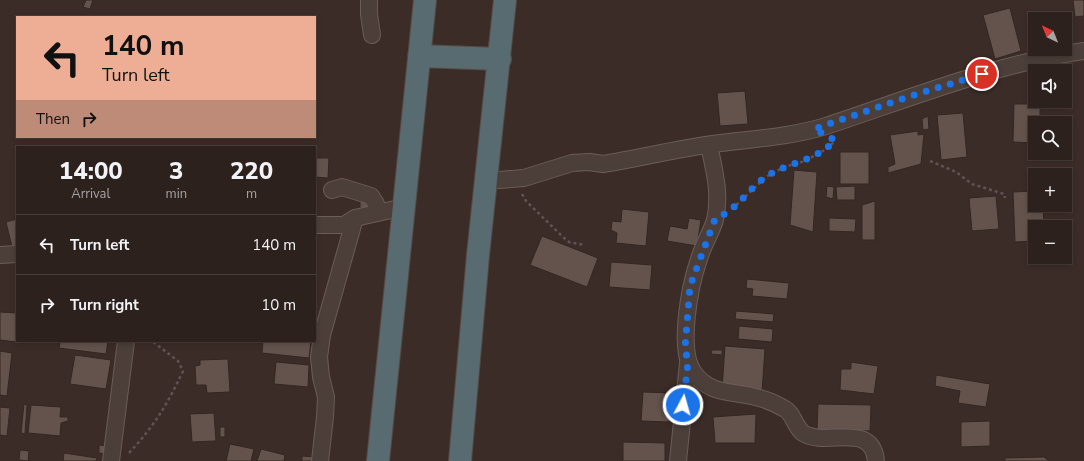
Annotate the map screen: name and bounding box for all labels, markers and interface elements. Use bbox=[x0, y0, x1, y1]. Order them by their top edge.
north arrow bbox=[1028, 12, 1072, 56]
map controls bbox=[1028, 12, 1072, 264]
text: 140 m bbox=[102, 27, 185, 65]
icon: left bbox=[36, 32, 88, 84]
pin bbox=[965, 57, 999, 91]
text: Turn left bbox=[102, 63, 170, 87]
icon: arrive bbox=[971, 63, 993, 85]
button: sound bbox=[1028, 64, 1072, 108]
icon: right bbox=[78, 108, 100, 130]
text: Then bbox=[36, 109, 70, 129]
button: search bbox=[1028, 116, 1072, 160]
text: 14:00 bbox=[59, 155, 123, 187]
text: 3 bbox=[169, 155, 184, 187]
text: 220 bbox=[230, 155, 273, 187]
button: + bbox=[1028, 168, 1072, 212]
text: Arrival bbox=[71, 185, 110, 203]
text: min bbox=[166, 185, 187, 203]
text: m bbox=[246, 185, 257, 203]
button: − bbox=[1028, 220, 1072, 264]
icon: left bbox=[36, 234, 58, 256]
text: Turn left bbox=[70, 235, 129, 255]
text: 140 m bbox=[252, 235, 296, 255]
icon: right bbox=[36, 294, 58, 316]
text: Turn right bbox=[70, 295, 139, 315]
text: 10 m bbox=[261, 295, 296, 315]
position arrow bbox=[662, 384, 704, 426]

